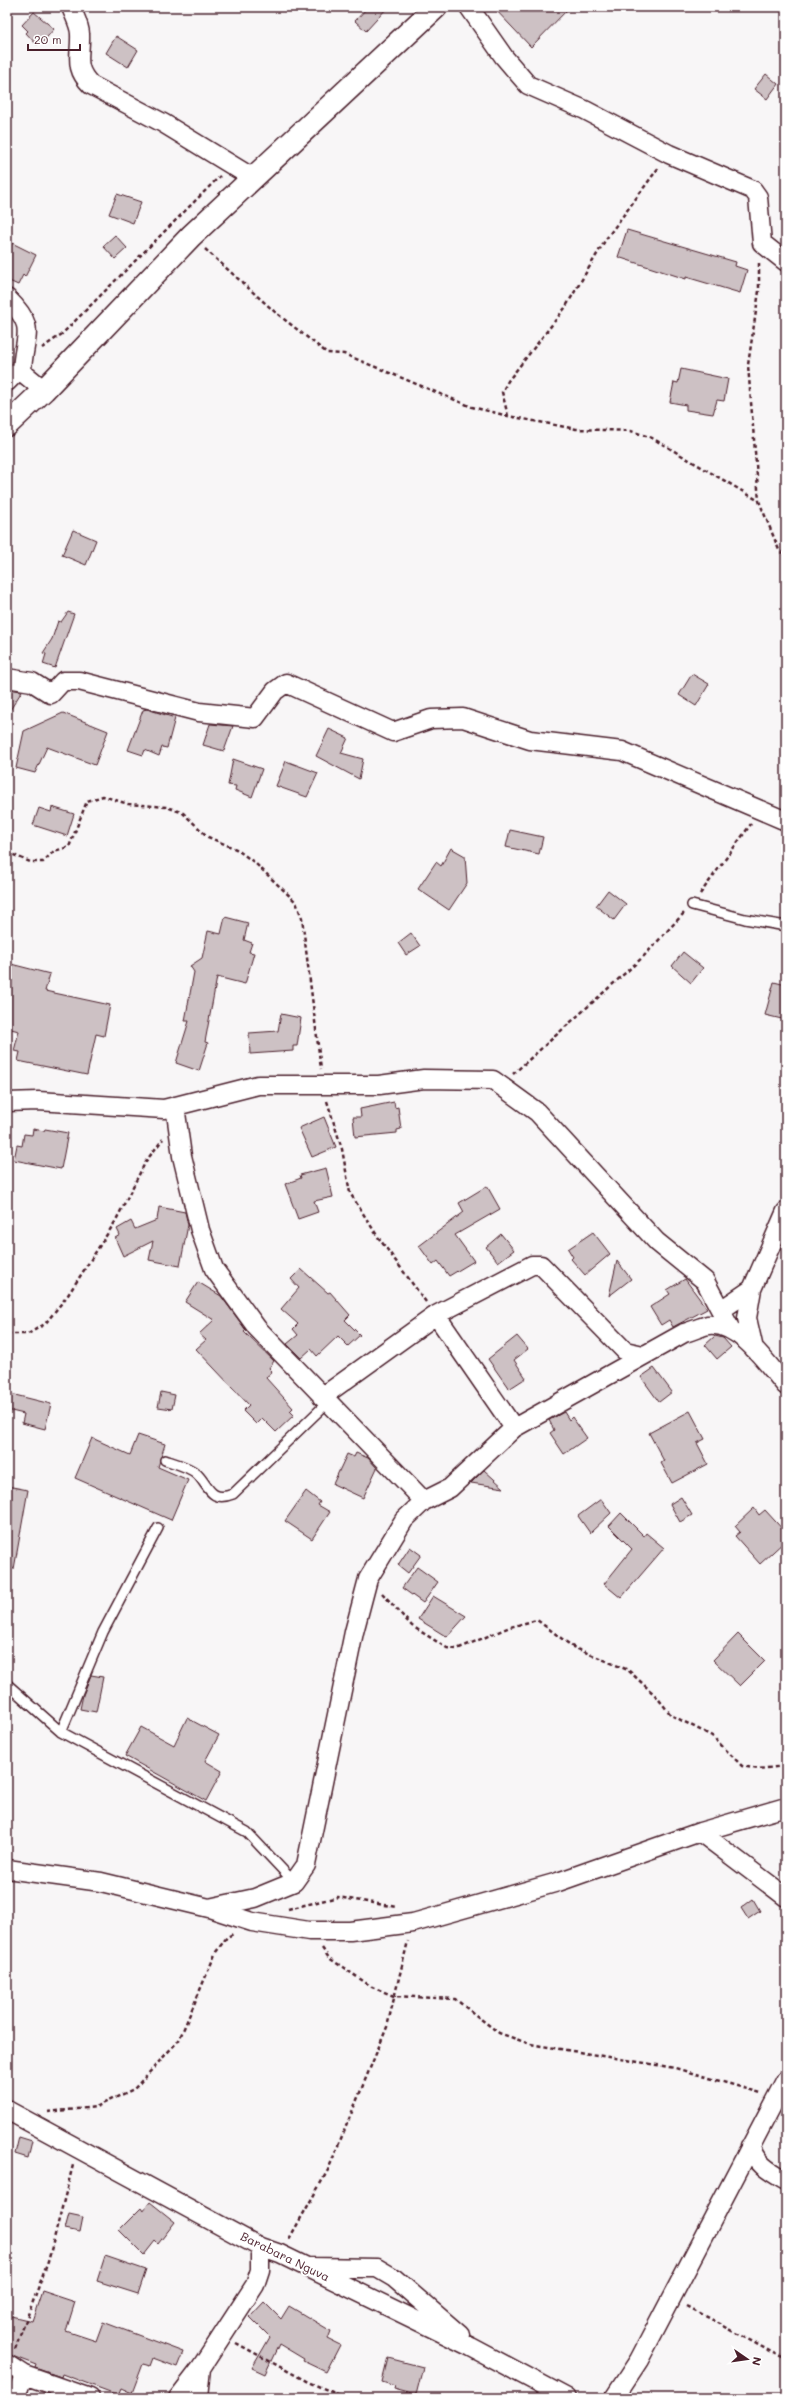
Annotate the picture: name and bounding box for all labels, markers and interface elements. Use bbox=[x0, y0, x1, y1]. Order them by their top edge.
scale bar bbox=[28, 26, 80, 52]
text: 20 m bbox=[34, 31, 62, 47]
street label: Barabara Nguva bbox=[238, 2228, 333, 2285]
north arrow bbox=[727, 2339, 767, 2379]
text: N bbox=[749, 2356, 765, 2367]

